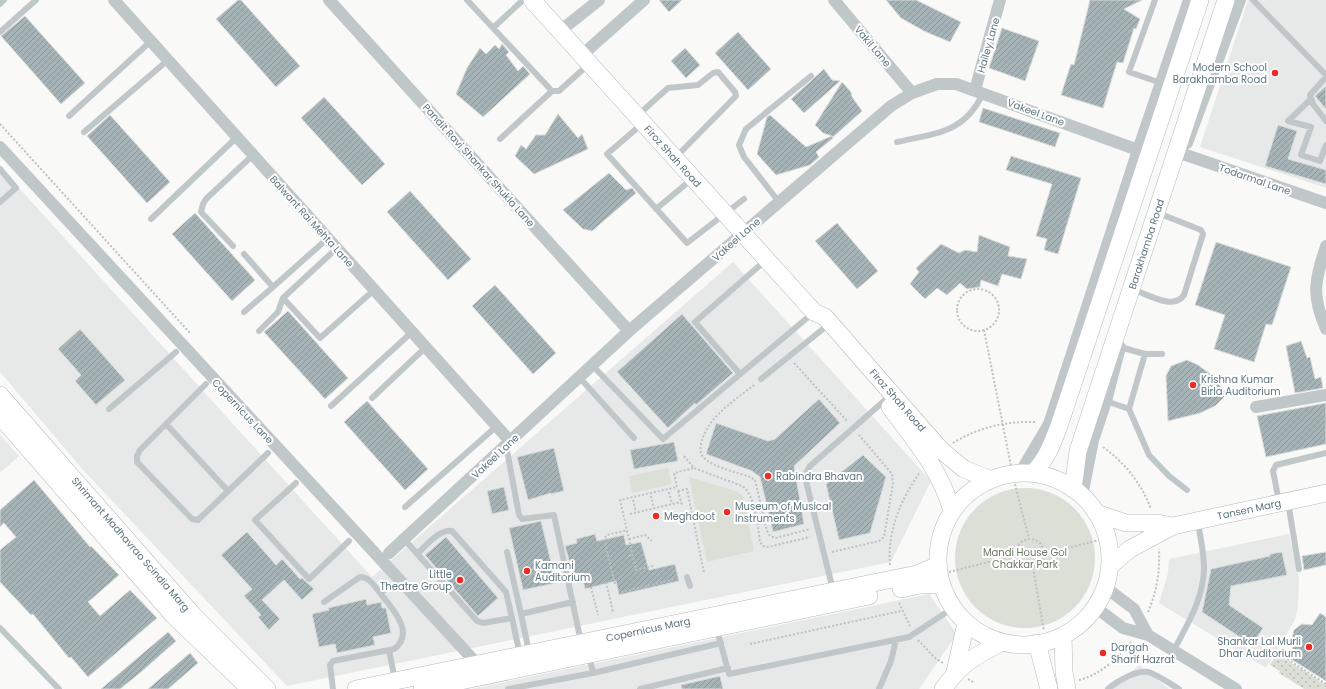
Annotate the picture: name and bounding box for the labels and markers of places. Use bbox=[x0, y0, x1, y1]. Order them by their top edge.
place label: Modern School Barakhamba Road bbox=[1173, 60, 1267, 87]
marker: Modern School Barakhamba Road bbox=[1270, 68, 1280, 78]
place label: Krishna Kumar Birla Auditorium bbox=[1201, 372, 1281, 399]
marker: Krishna Kumar Birla Auditorium bbox=[1188, 380, 1198, 390]
place label: Rabindra Bhavan bbox=[776, 469, 862, 484]
marker: Rabindra Bhavan bbox=[763, 471, 773, 481]
place label: Museum of Musical Instruments bbox=[735, 499, 831, 526]
marker: Museum of Musical Instruments bbox=[722, 507, 732, 517]
place label: Meghdoot bbox=[664, 509, 716, 524]
marker: Meghdoot bbox=[651, 511, 661, 521]
place label: Kamani Auditorium bbox=[535, 558, 590, 585]
marker: Kamani Auditorium bbox=[522, 566, 532, 576]
place label: Little Theatre Group bbox=[380, 567, 452, 594]
marker: Little Theatre Group bbox=[455, 575, 465, 585]
place label: Shankar Lal Murli Dhar Auditorium bbox=[1217, 634, 1301, 661]
place label: Dargah Sharif Hazrat bbox=[1111, 640, 1175, 667]
marker: Shankar Lal Murli Dhar Auditorium bbox=[1304, 642, 1314, 652]
marker: Dargah Sharif Hazrat bbox=[1098, 648, 1108, 658]

